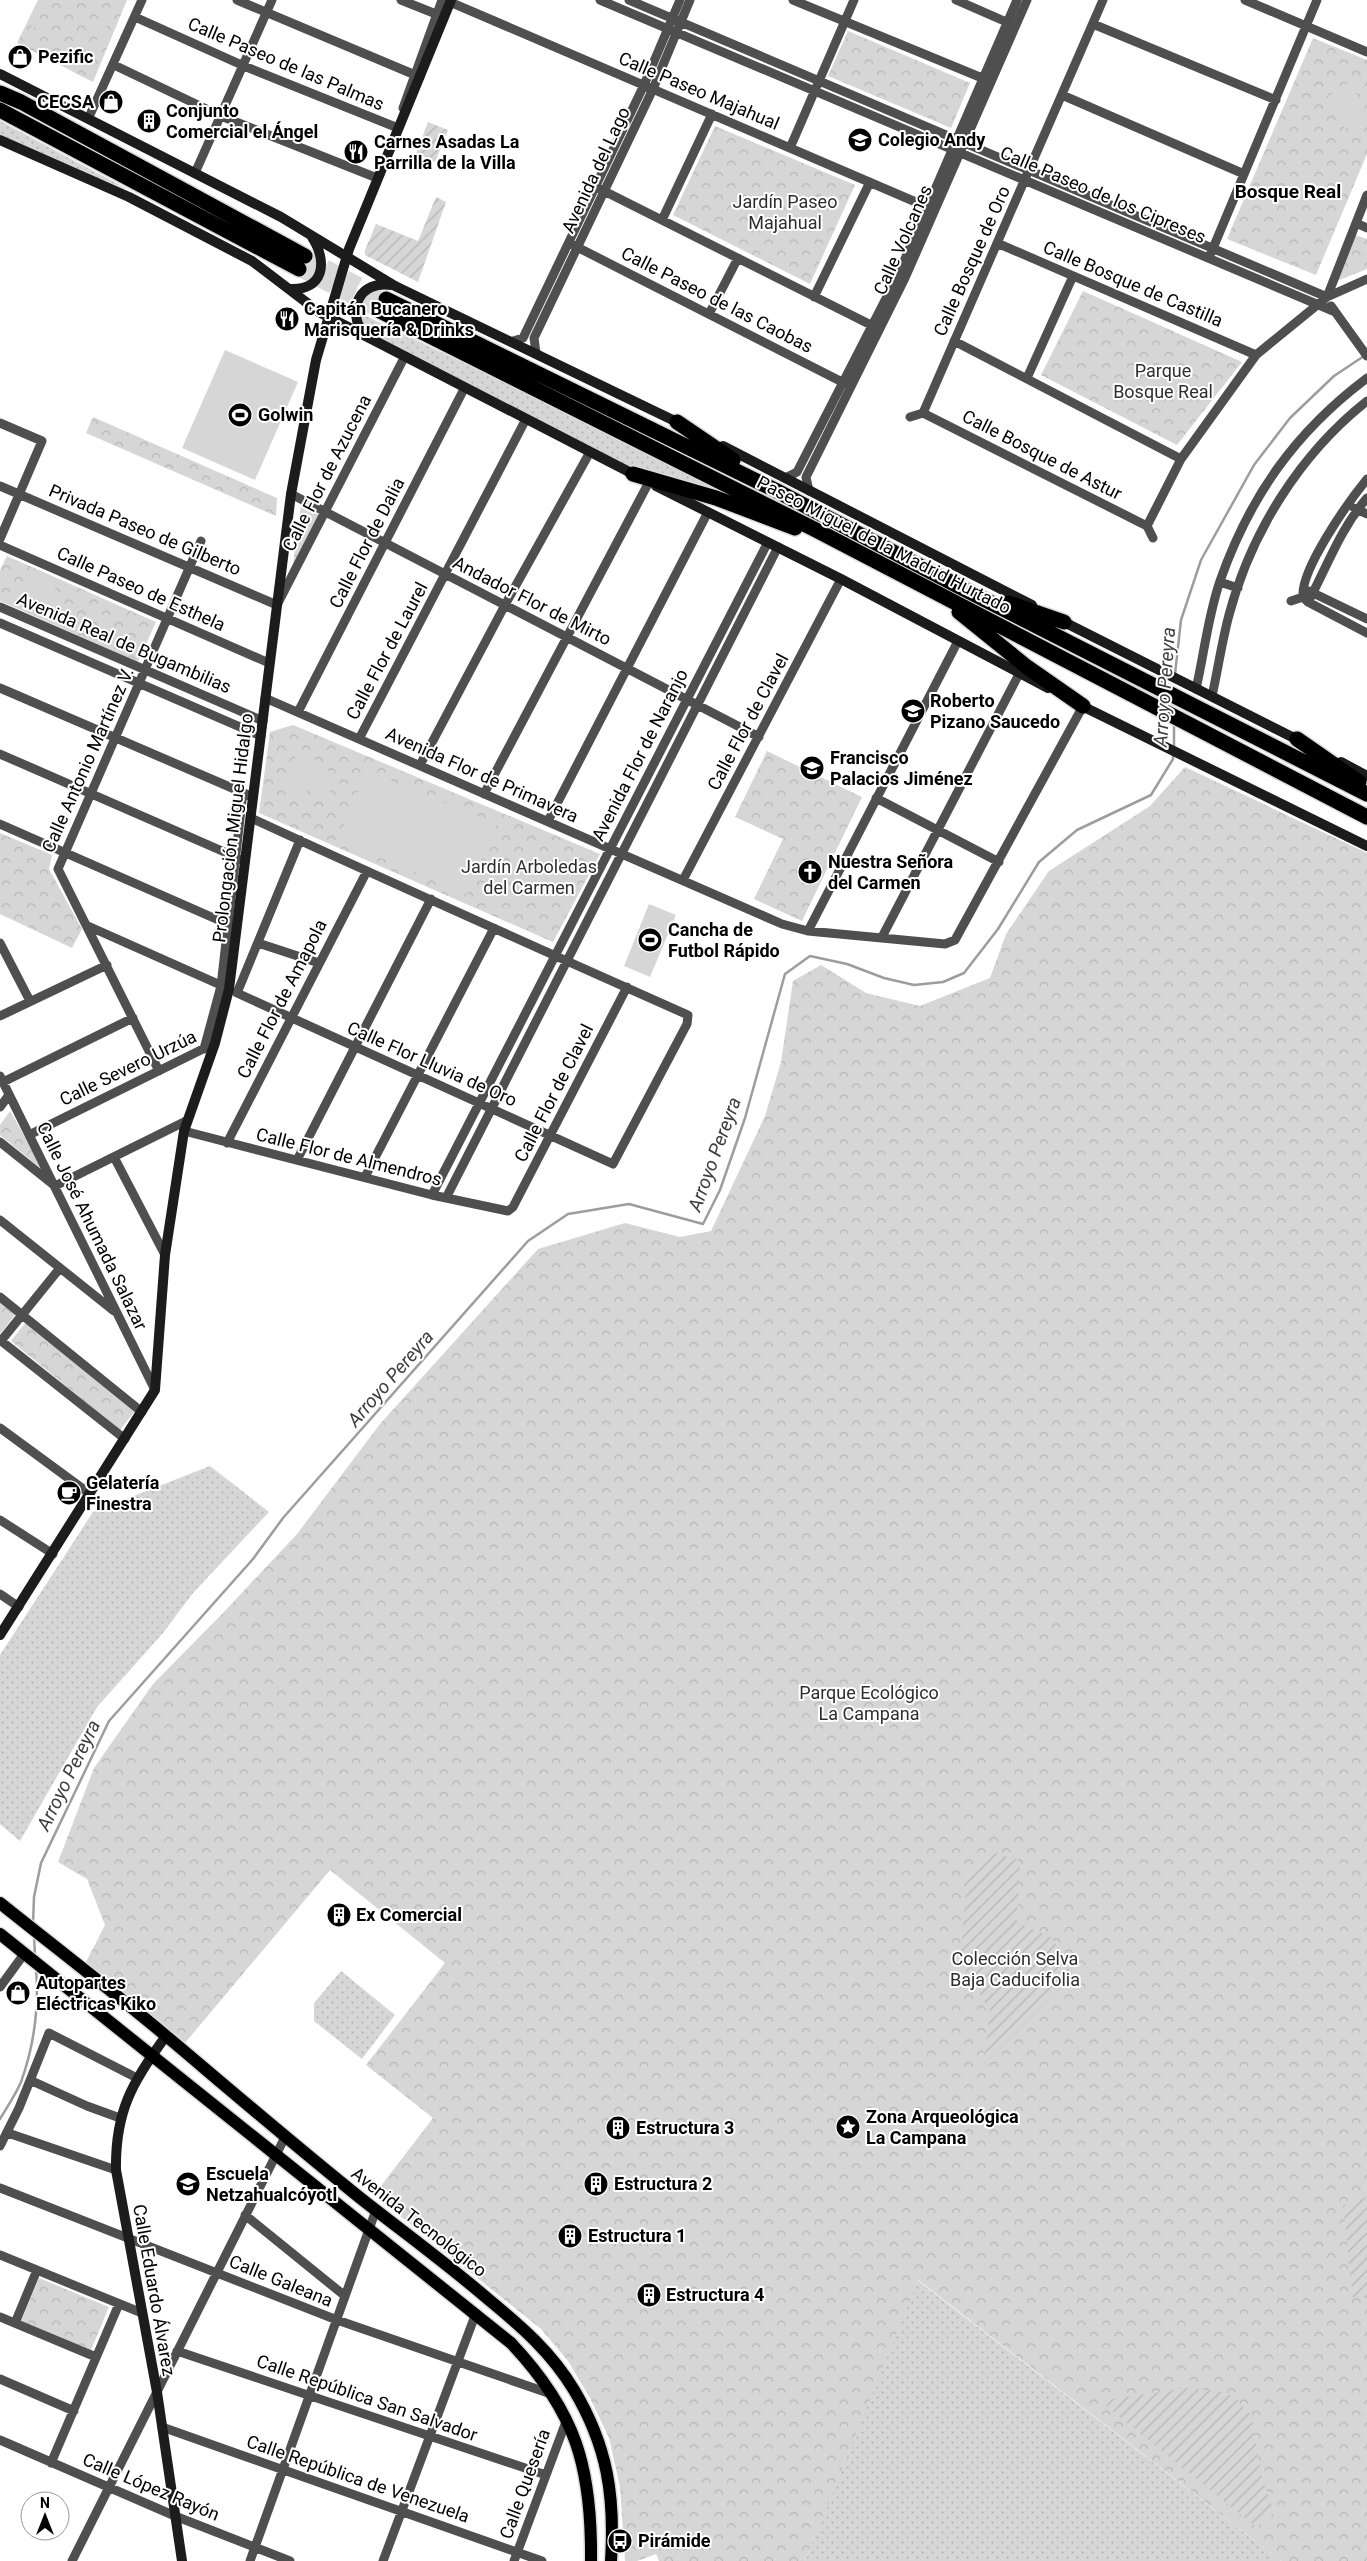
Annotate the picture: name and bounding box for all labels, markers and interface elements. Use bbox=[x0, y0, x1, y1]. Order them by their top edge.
street label: Calle Paseo de las Palmas bbox=[185, 13, 388, 114]
shop icon: Pezific bbox=[7, 44, 33, 70]
place label: Pezific bbox=[38, 46, 94, 67]
street label: Calle Paseo Majahual bbox=[616, 47, 783, 134]
shop icon: CECSA bbox=[98, 89, 124, 115]
place label: CECSA bbox=[37, 91, 95, 112]
place label: Conjunto Comercial el Ángel bbox=[166, 100, 318, 142]
street label: Avenida del Lago bbox=[557, 103, 634, 236]
building icon: Conjunto Comercial el Ángel bbox=[136, 108, 162, 134]
school or university icon: Colegio Andy bbox=[847, 127, 873, 153]
place label: Colegio Andy bbox=[878, 129, 986, 150]
place label: Carnes Asadas La Parrilla de la Villa bbox=[374, 131, 520, 173]
restaurant icon: Carnes Asadas La Parrilla de la Villa bbox=[343, 139, 369, 165]
street label: Calle Paseo de los Cipreses bbox=[997, 142, 1209, 247]
district label: Bosque Real bbox=[1235, 180, 1341, 203]
street label: Calle Volcanes bbox=[869, 182, 936, 298]
street label: Calle Bosque de Oro bbox=[929, 183, 1014, 339]
park label: Jardín Paseo Majahual bbox=[733, 191, 837, 233]
street label: Calle Bosque de Castilla bbox=[1040, 236, 1226, 331]
street label: Calle Paseo de las Caobas bbox=[618, 242, 816, 357]
place label: Capitán Bucanero Marisquería & Drinks bbox=[304, 298, 474, 340]
restaurant icon: Capitán Bucanero Marisquería & Drinks bbox=[274, 306, 300, 332]
park label: Parque Bosque Real bbox=[1113, 360, 1213, 402]
street label: Calle Flor de Azucena bbox=[278, 391, 375, 555]
sports icon: Golwin bbox=[227, 402, 253, 428]
place label: Golwin bbox=[258, 404, 313, 425]
street label: Calle Bosque de Astur bbox=[959, 405, 1126, 504]
street label: Paseo Miguel de la Madrid Hurtado bbox=[754, 471, 1015, 618]
street label: Calle Flor de Dalia bbox=[325, 474, 409, 612]
street label: Privada Paseo de Gilberto bbox=[46, 480, 244, 580]
street label: Calle Paseo de Esthela bbox=[54, 542, 229, 635]
street label: Andador Flor de Mirto bbox=[450, 552, 615, 650]
street label: Calle Flor de Laurel bbox=[341, 578, 432, 723]
street label: Avenida Real de Bugambilias bbox=[14, 588, 235, 697]
water label: Arroyo Pereyra bbox=[1149, 626, 1180, 749]
street label: Calle Flor de Clavel bbox=[703, 650, 792, 794]
street label: Calle Antonio Martínez V. bbox=[37, 664, 138, 856]
street label: Avenida Flor de Naranjo bbox=[587, 665, 692, 844]
place label: Roberto Pizano Saucedo bbox=[930, 690, 1060, 732]
school or university icon: Roberto Pizano Saucedo bbox=[900, 698, 926, 724]
street label: Prolongación Miguel Hidalgo bbox=[208, 712, 257, 944]
street label: Avenida Flor de Primavera bbox=[383, 723, 582, 827]
place label: Francisco Palacios Jiménez bbox=[830, 747, 973, 789]
school or university icon: Francisco Palacios Jiménez bbox=[799, 755, 825, 781]
place label: Nuestra Señora del Carmen bbox=[828, 851, 954, 893]
park label: Jardín Arboledas del Carmen bbox=[461, 856, 597, 898]
church icon: Nuestra Señora del Carmen bbox=[797, 859, 823, 885]
street label: Calle Flor de Amapola bbox=[232, 916, 331, 1082]
place label: Cancha de Futbol Rápido bbox=[668, 919, 780, 961]
sports icon: Cancha de Futbol Rápido bbox=[637, 927, 663, 953]
street label: Calle Flor Lluvia de Oro bbox=[344, 1017, 520, 1110]
street label: Calle Flor de Clavel bbox=[510, 1020, 597, 1165]
street label: Calle Severo Urzúa bbox=[56, 1025, 200, 1110]
water label: Arroyo Pereyra bbox=[683, 1094, 746, 1215]
street label: Calle José Ahumada Salazar bbox=[33, 1118, 152, 1333]
street label: Calle Flor de Almendros bbox=[254, 1123, 444, 1190]
water label: Arroyo Pereyra bbox=[342, 1325, 438, 1432]
place label: Gelatería Finestra bbox=[86, 1472, 160, 1514]
cafe icon: Gelatería Finestra bbox=[56, 1480, 82, 1506]
park label: Parque Ecológico La Campana bbox=[799, 1682, 939, 1724]
water label: Arroyo Pereyra bbox=[31, 1716, 105, 1835]
building icon: Ex Comercial bbox=[326, 1902, 352, 1928]
place label: Ex Comercial bbox=[356, 1904, 462, 1925]
park label: Colección Selva Baja Caducifolia bbox=[950, 1948, 1080, 1990]
place label: Autopartes Eléctricas Kiko bbox=[36, 1972, 156, 2014]
shop icon: Autopartes Eléctricas Kiko bbox=[5, 1980, 31, 2006]
place label: Zona Arqueológica La Campana bbox=[866, 2106, 1019, 2148]
place icon: Zona Arqueológica La Campana bbox=[835, 2114, 861, 2140]
building icon: Estructura 3 bbox=[605, 2115, 631, 2141]
place label: Estructura 3 bbox=[636, 2117, 734, 2138]
street label: Avenida Tecnológico bbox=[348, 2162, 491, 2281]
place label: Escuela Netzahualcóyotl bbox=[206, 2163, 337, 2205]
school or university icon: Escuela Netzahualcóyotl bbox=[175, 2171, 201, 2197]
building icon: Estructura 2 bbox=[583, 2171, 609, 2197]
place label: Estructura 2 bbox=[614, 2173, 712, 2194]
street label: Calle Eduardo Álvarez bbox=[129, 2202, 180, 2377]
building icon: Estructura 1 bbox=[557, 2223, 583, 2249]
place label: Estructura 1 bbox=[588, 2225, 686, 2246]
street label: Calle Galeana bbox=[226, 2250, 336, 2311]
building icon: Estructura 4 bbox=[636, 2282, 662, 2308]
place label: Estructura 4 bbox=[666, 2284, 764, 2305]
street label: Calle República San Salvador bbox=[254, 2350, 480, 2445]
street label: Calle Quesería bbox=[495, 2426, 554, 2542]
street label: Calle República de Venezuela bbox=[244, 2430, 472, 2527]
street label: Calle López Rayón bbox=[80, 2448, 223, 2525]
north arrow bbox=[20, 2491, 70, 2541]
text: N bbox=[40, 2495, 50, 2511]
bus stop icon: Pirámide bbox=[607, 2528, 633, 2554]
place label: Pirámide bbox=[638, 2530, 711, 2551]

